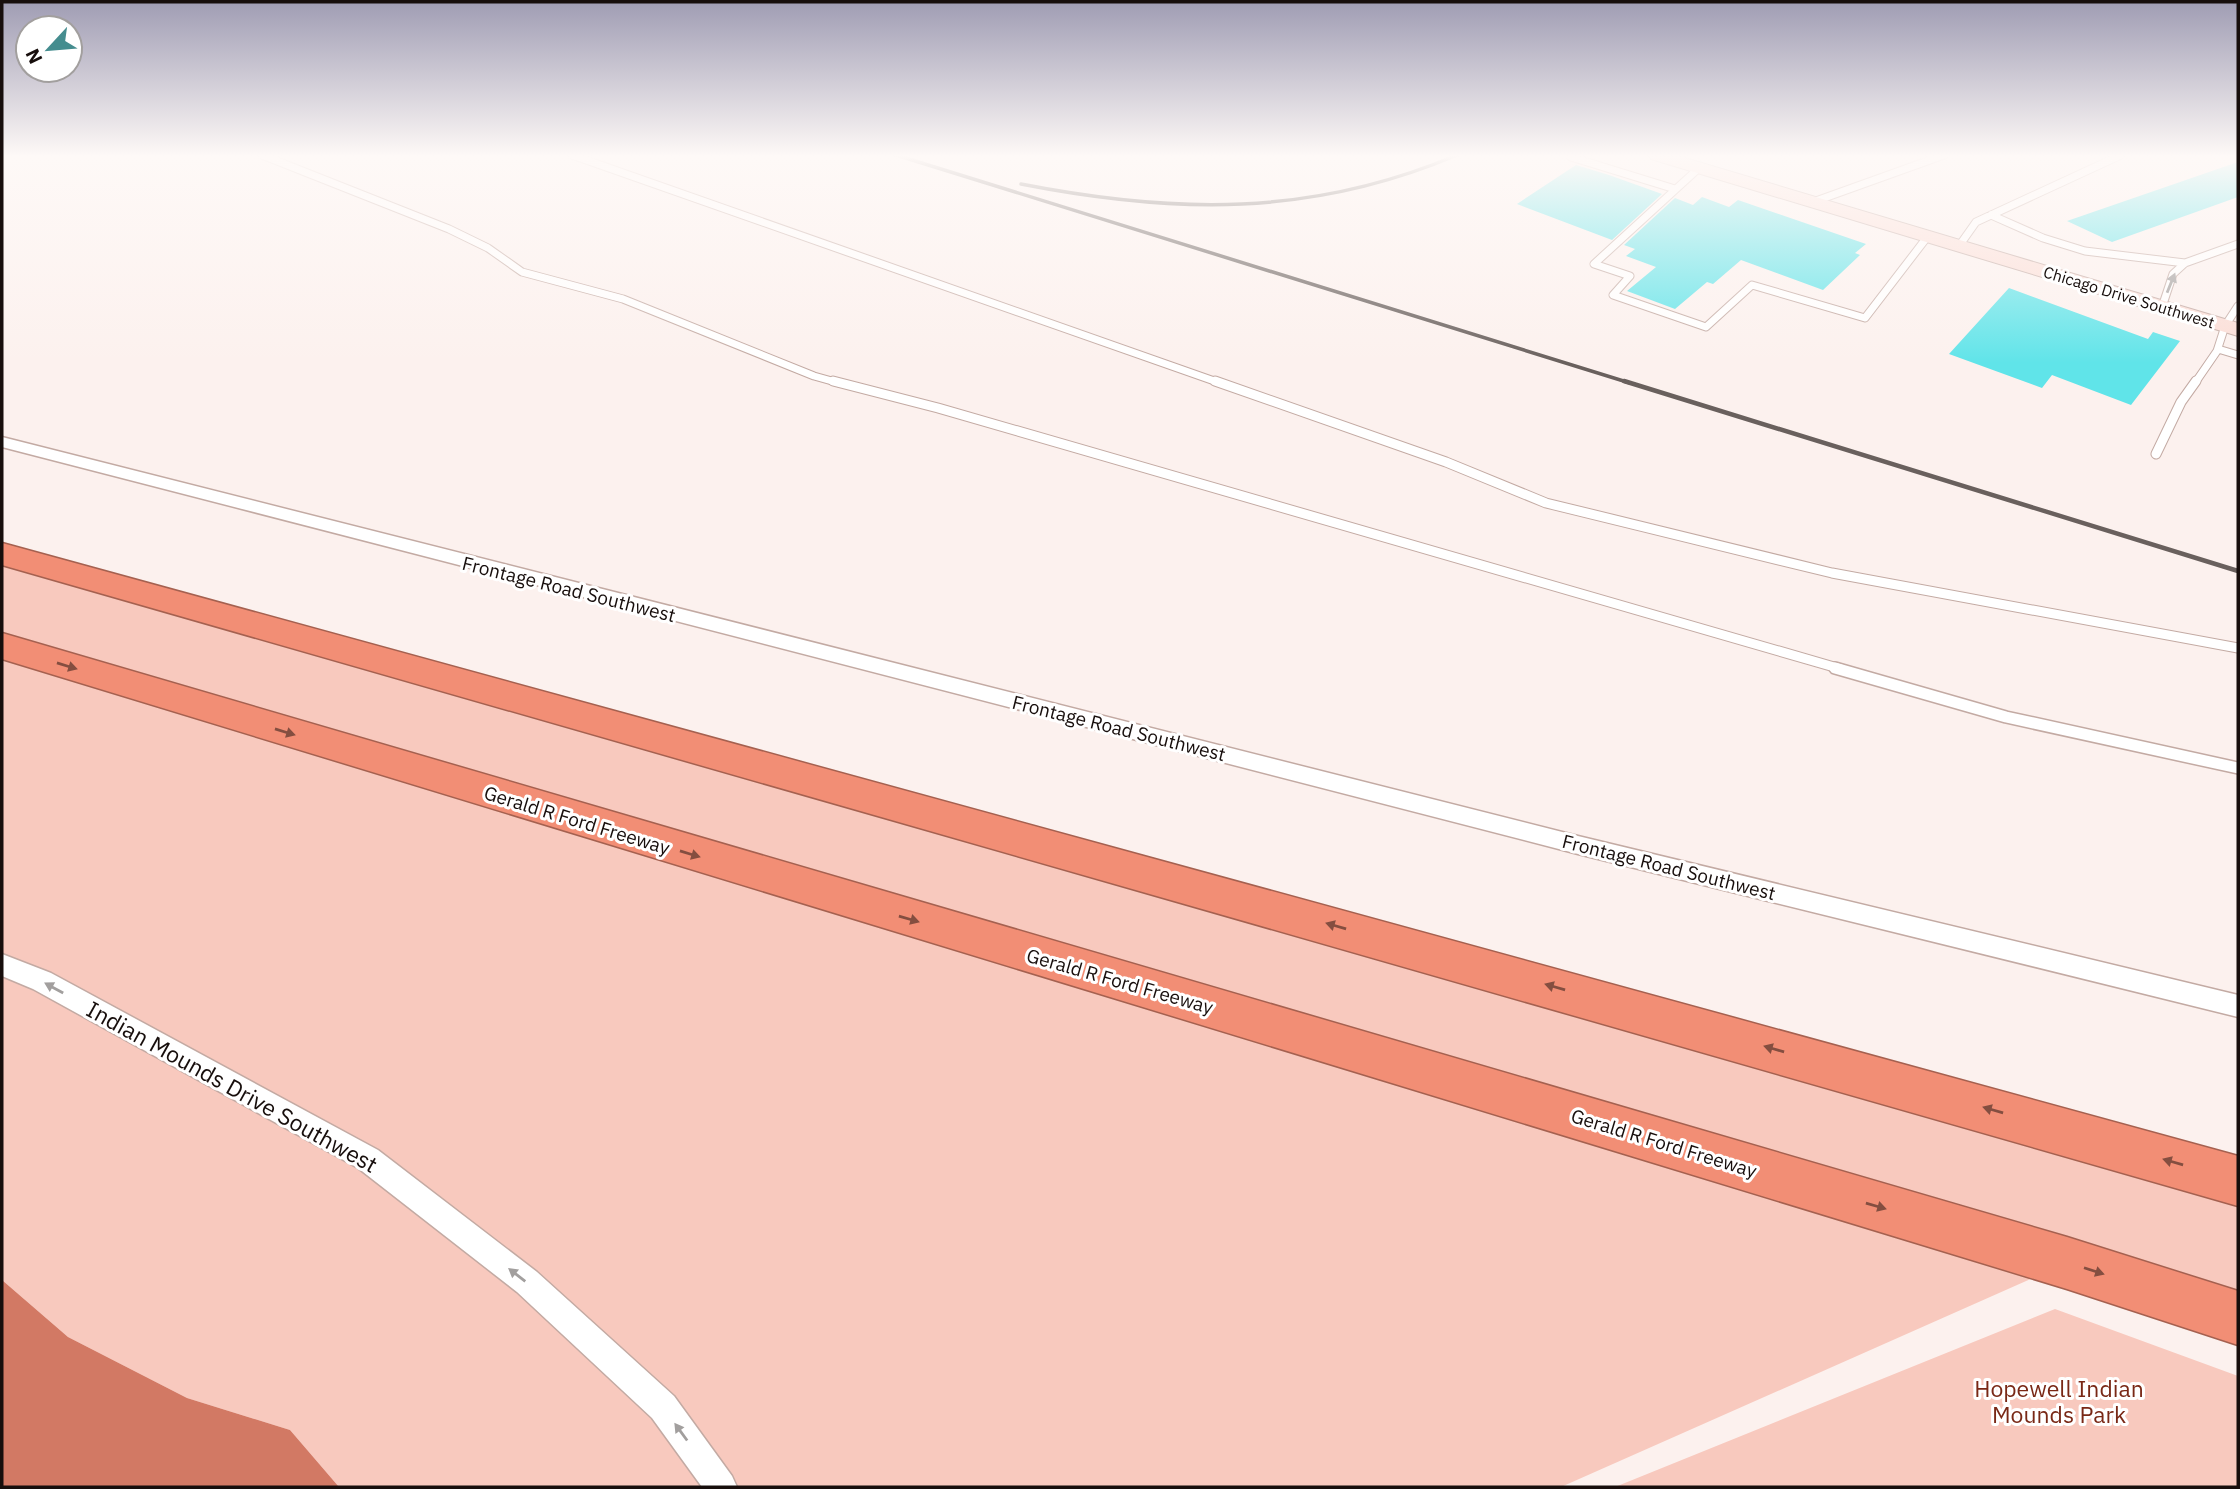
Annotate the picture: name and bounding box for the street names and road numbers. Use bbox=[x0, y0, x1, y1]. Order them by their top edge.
street label: Chicago Drive Southwest bbox=[2041, 261, 2217, 333]
street label: Frontage Road Southwest bbox=[460, 551, 678, 627]
street label: Frontage Road Southwest bbox=[1010, 690, 1228, 766]
street label: Gerald R Ford Freeway bbox=[481, 780, 673, 860]
street label: Frontage Road Southwest bbox=[1560, 829, 1778, 905]
street label: Gerald R Ford Freeway bbox=[1024, 943, 1217, 1019]
street label: Indian Mounds Drive Southwest bbox=[82, 993, 383, 1179]
street label: Gerald R Ford Freeway bbox=[1568, 1103, 1760, 1183]

